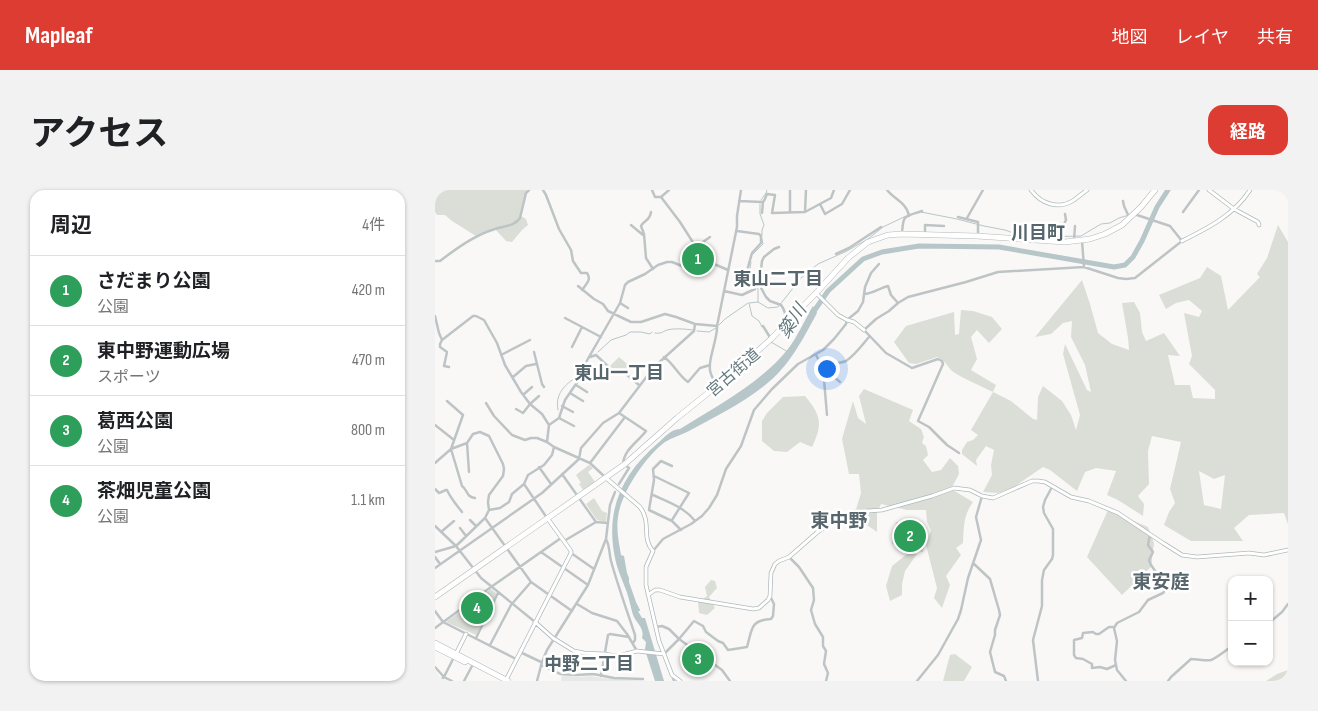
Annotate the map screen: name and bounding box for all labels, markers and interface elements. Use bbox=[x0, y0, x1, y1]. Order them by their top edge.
text: Mapleaf bbox=[25, 21, 93, 50]
text: 地図 bbox=[1112, 27, 1148, 48]
text: レイヤ bbox=[1176, 27, 1229, 48]
text: 共有 bbox=[1257, 27, 1293, 48]
button: 経路 bbox=[1208, 105, 1288, 155]
text: アクセス bbox=[30, 113, 168, 156]
text: 周辺 bbox=[50, 213, 92, 238]
text: 4件 bbox=[362, 216, 385, 235]
district label: 川目町 bbox=[1011, 223, 1065, 244]
pin: 1 bbox=[682, 240, 714, 278]
district label: 東山二丁目 bbox=[733, 269, 823, 290]
text: さだまり公園 bbox=[97, 270, 211, 293]
text: 1 bbox=[63, 281, 69, 300]
text: 420 m bbox=[352, 281, 385, 300]
text: 公園 bbox=[97, 298, 129, 317]
water label: 簗川 bbox=[774, 299, 812, 342]
text: 東中野運動広場 bbox=[97, 340, 230, 363]
street label: 宮古街道 bbox=[704, 345, 764, 401]
text: 2 bbox=[62, 351, 70, 370]
text: 470 m bbox=[352, 351, 385, 370]
your location bbox=[814, 356, 840, 382]
district label: 東山一丁目 bbox=[574, 363, 664, 384]
text: スポーツ bbox=[97, 368, 161, 387]
text: 葛西公園 bbox=[97, 410, 173, 433]
text: 3 bbox=[62, 421, 70, 440]
text: 800 m bbox=[351, 421, 385, 440]
text: 公園 bbox=[97, 438, 129, 457]
text: 茶畑児童公園 bbox=[97, 480, 211, 503]
text: 4 bbox=[62, 491, 70, 510]
text: 1.1 km bbox=[351, 491, 385, 510]
text: 公園 bbox=[97, 508, 129, 527]
district label: 東中野 bbox=[810, 510, 868, 533]
pin: 2 bbox=[894, 517, 926, 555]
district label: 東安庭 bbox=[1132, 571, 1190, 594]
map controls bbox=[1228, 576, 1273, 666]
button: + bbox=[1228, 576, 1273, 621]
pin: 4 bbox=[461, 589, 493, 627]
button: − bbox=[1228, 621, 1273, 666]
pin: 3 bbox=[682, 640, 714, 678]
district label: 中野二丁目 bbox=[544, 654, 634, 675]

